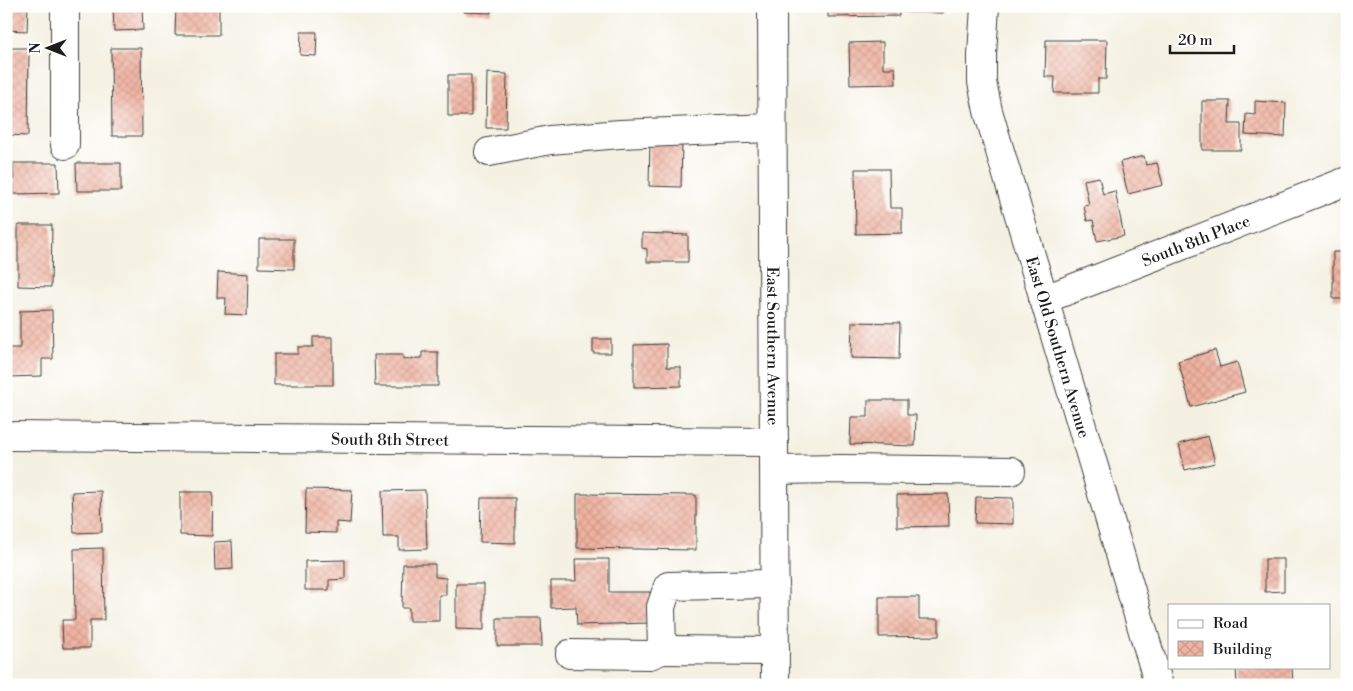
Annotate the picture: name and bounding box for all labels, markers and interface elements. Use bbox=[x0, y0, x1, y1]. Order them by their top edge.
north arrow bbox=[22, 22, 72, 72]
scale bar bbox=[1170, 22, 1234, 54]
text: 20 m bbox=[1178, 31, 1213, 50]
text: N bbox=[27, 42, 45, 54]
street label: South 8th Place bbox=[1139, 211, 1253, 271]
street label: East Old Southern Avenue bbox=[1021, 254, 1094, 441]
street label: East Southern Avenue bbox=[762, 267, 783, 425]
street label: South 8th Street bbox=[331, 430, 449, 450]
legend bbox=[1168, 604, 1330, 668]
text: Road bbox=[1213, 614, 1248, 633]
text: Building bbox=[1212, 640, 1272, 659]

